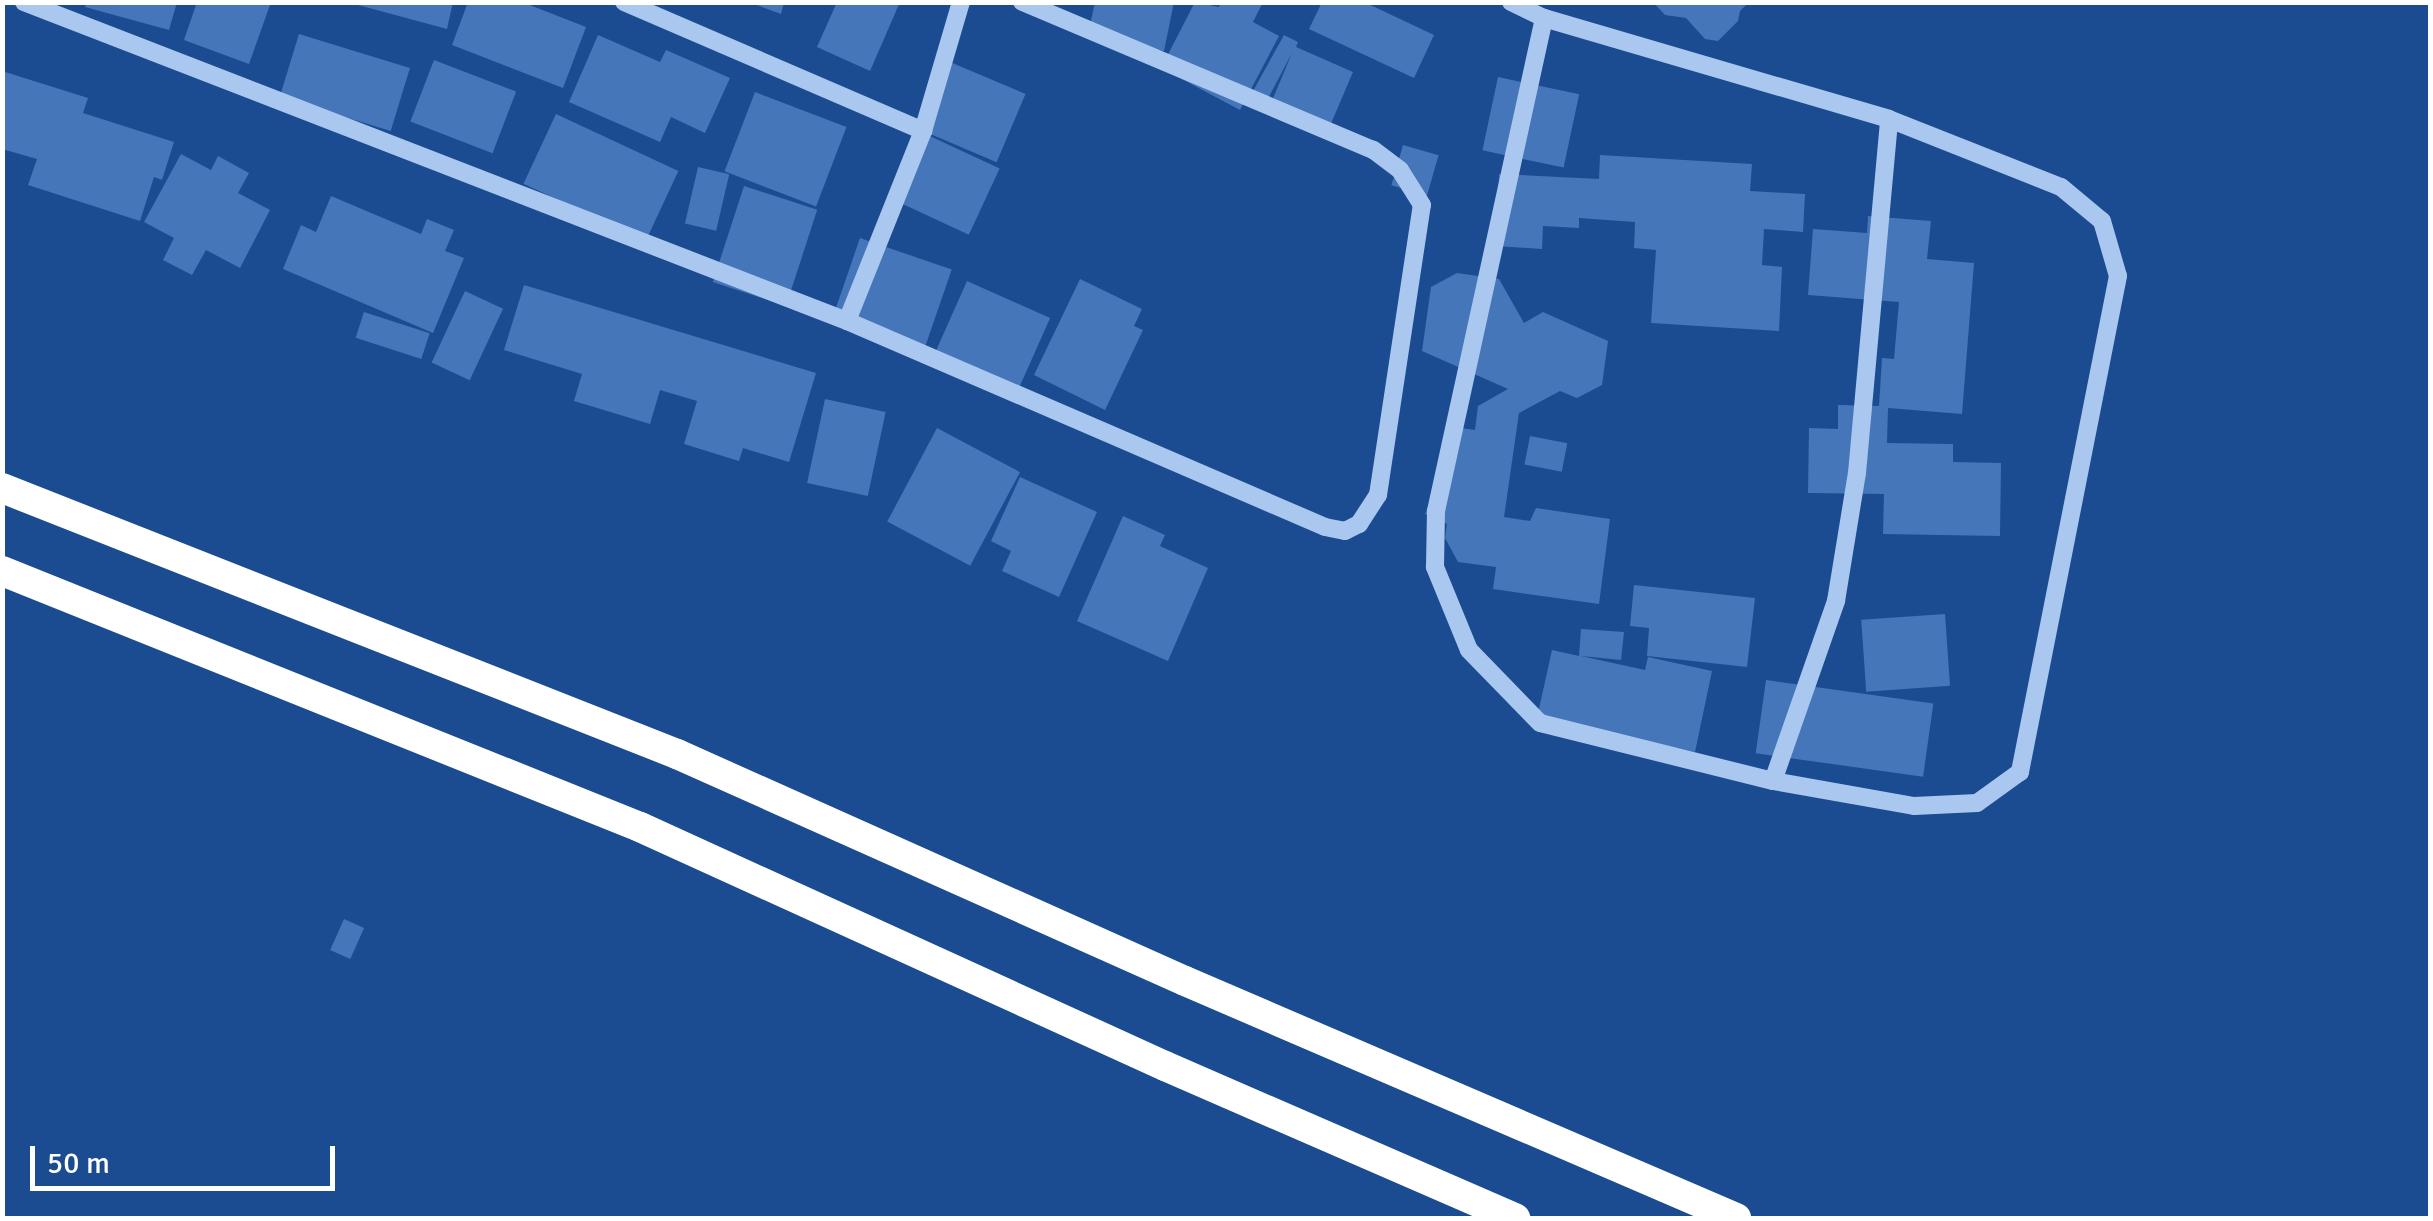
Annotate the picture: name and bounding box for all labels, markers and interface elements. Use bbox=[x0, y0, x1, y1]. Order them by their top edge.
scale bar bbox=[35, 1126, 340, 1188]
text: 50 m bbox=[47, 1145, 110, 1182]

